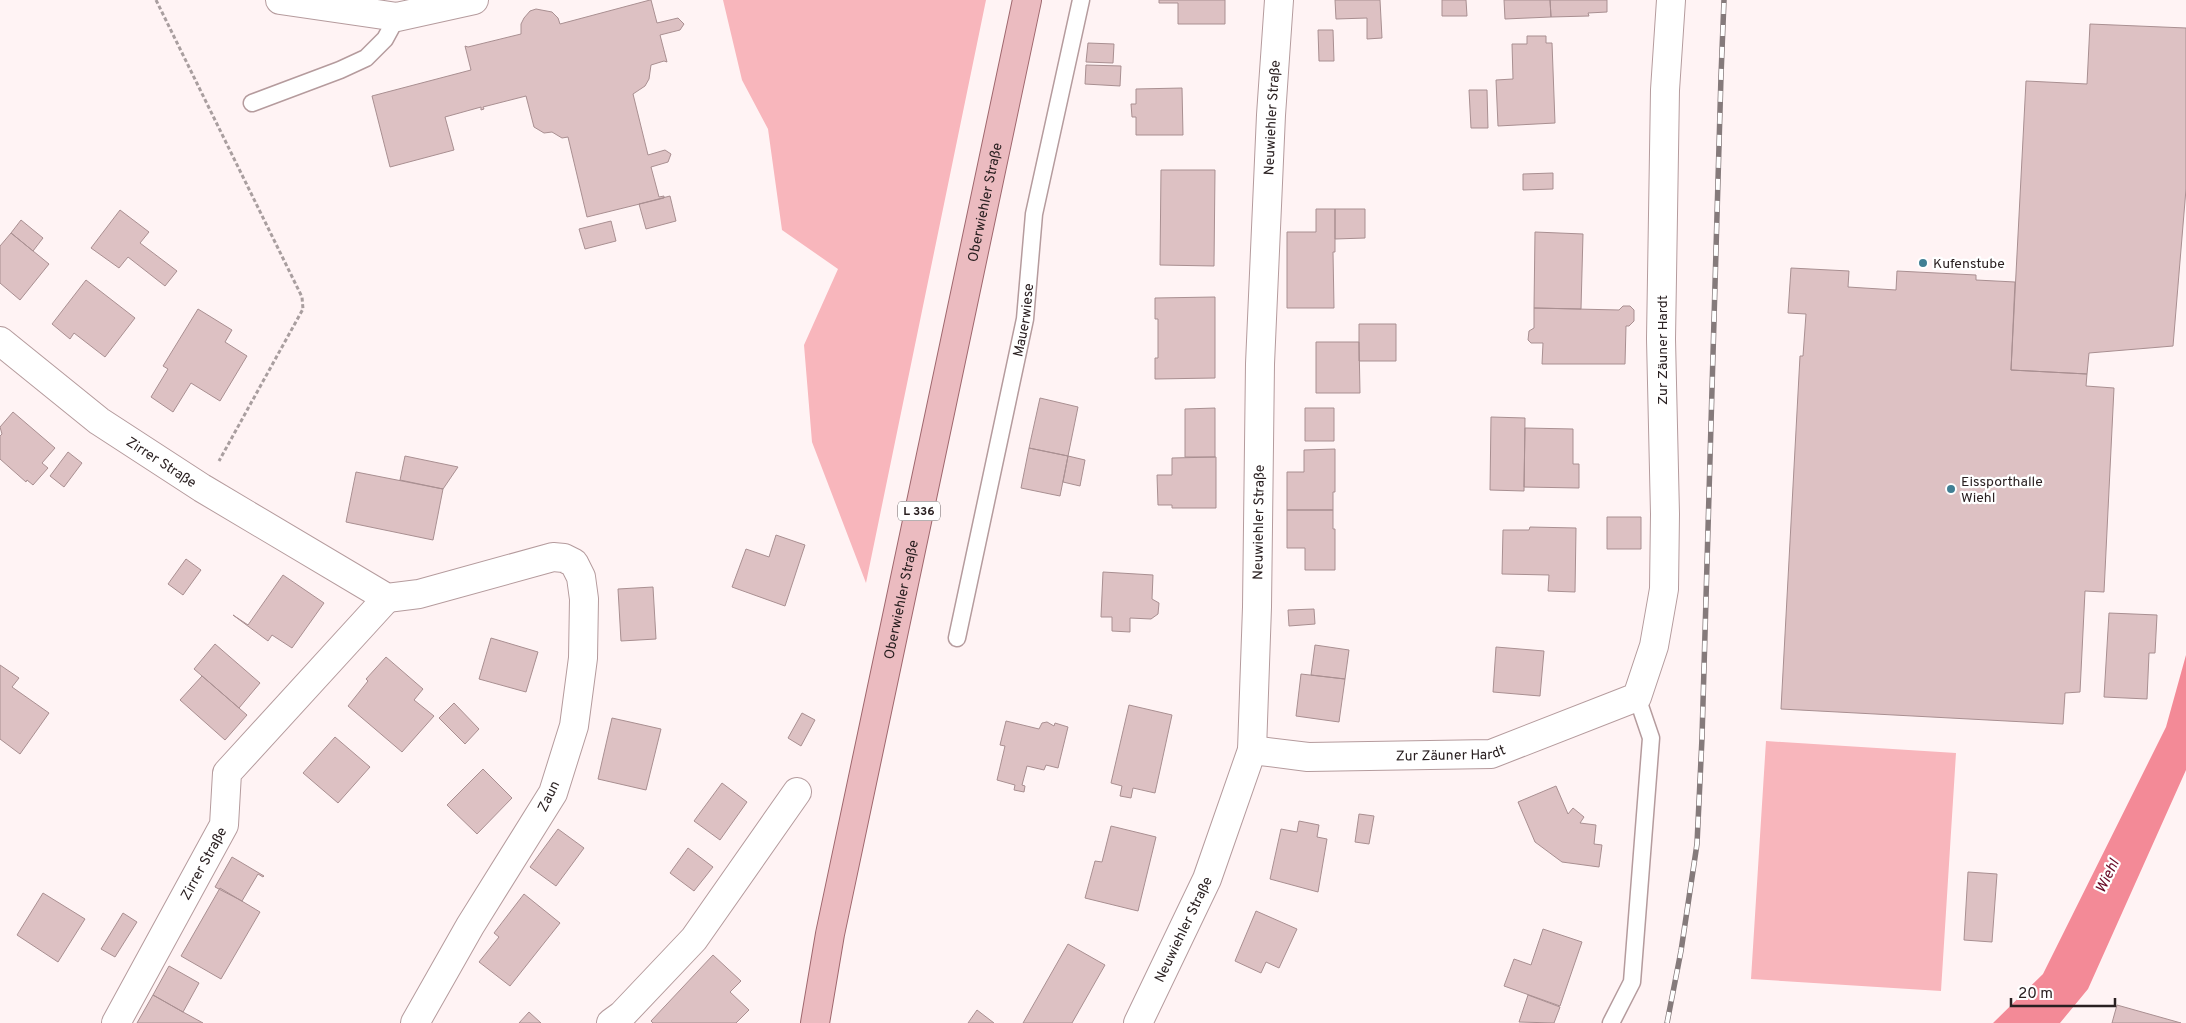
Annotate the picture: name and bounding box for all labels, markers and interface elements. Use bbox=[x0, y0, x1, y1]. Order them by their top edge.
street label: Neuwiehler Straße bbox=[1261, 60, 1285, 176]
street label: Oberwiehler Straße bbox=[965, 141, 1007, 264]
place label: Kufenstube bbox=[1933, 256, 2005, 273]
marker: Kufenstube bbox=[1917, 257, 1929, 269]
street label: Mauerwiese bbox=[1010, 283, 1038, 358]
street label: Zur Zäuner Hardt bbox=[1655, 295, 1672, 405]
street label: Zirrer Straße bbox=[122, 434, 199, 492]
street label: Neuwiehler Straße bbox=[1250, 465, 1269, 580]
place label: Eissporthalle Wiehl bbox=[1961, 474, 2043, 507]
marker: Eissporthalle Wiehl bbox=[1945, 483, 1957, 495]
road number: L 336 bbox=[898, 502, 940, 520]
street label: Oberwiehler Straße bbox=[881, 539, 923, 661]
street label: Zur Zäuner Hardt bbox=[1395, 742, 1508, 766]
street label: Zaun bbox=[535, 778, 564, 815]
street label: Zirrer Straße bbox=[178, 825, 231, 903]
water label: Wiehl bbox=[2092, 856, 2125, 897]
street label: Neuwiehler Straße bbox=[1152, 874, 1217, 986]
scale bar bbox=[2011, 976, 2115, 1008]
text: 20 m bbox=[2018, 985, 2053, 1004]

